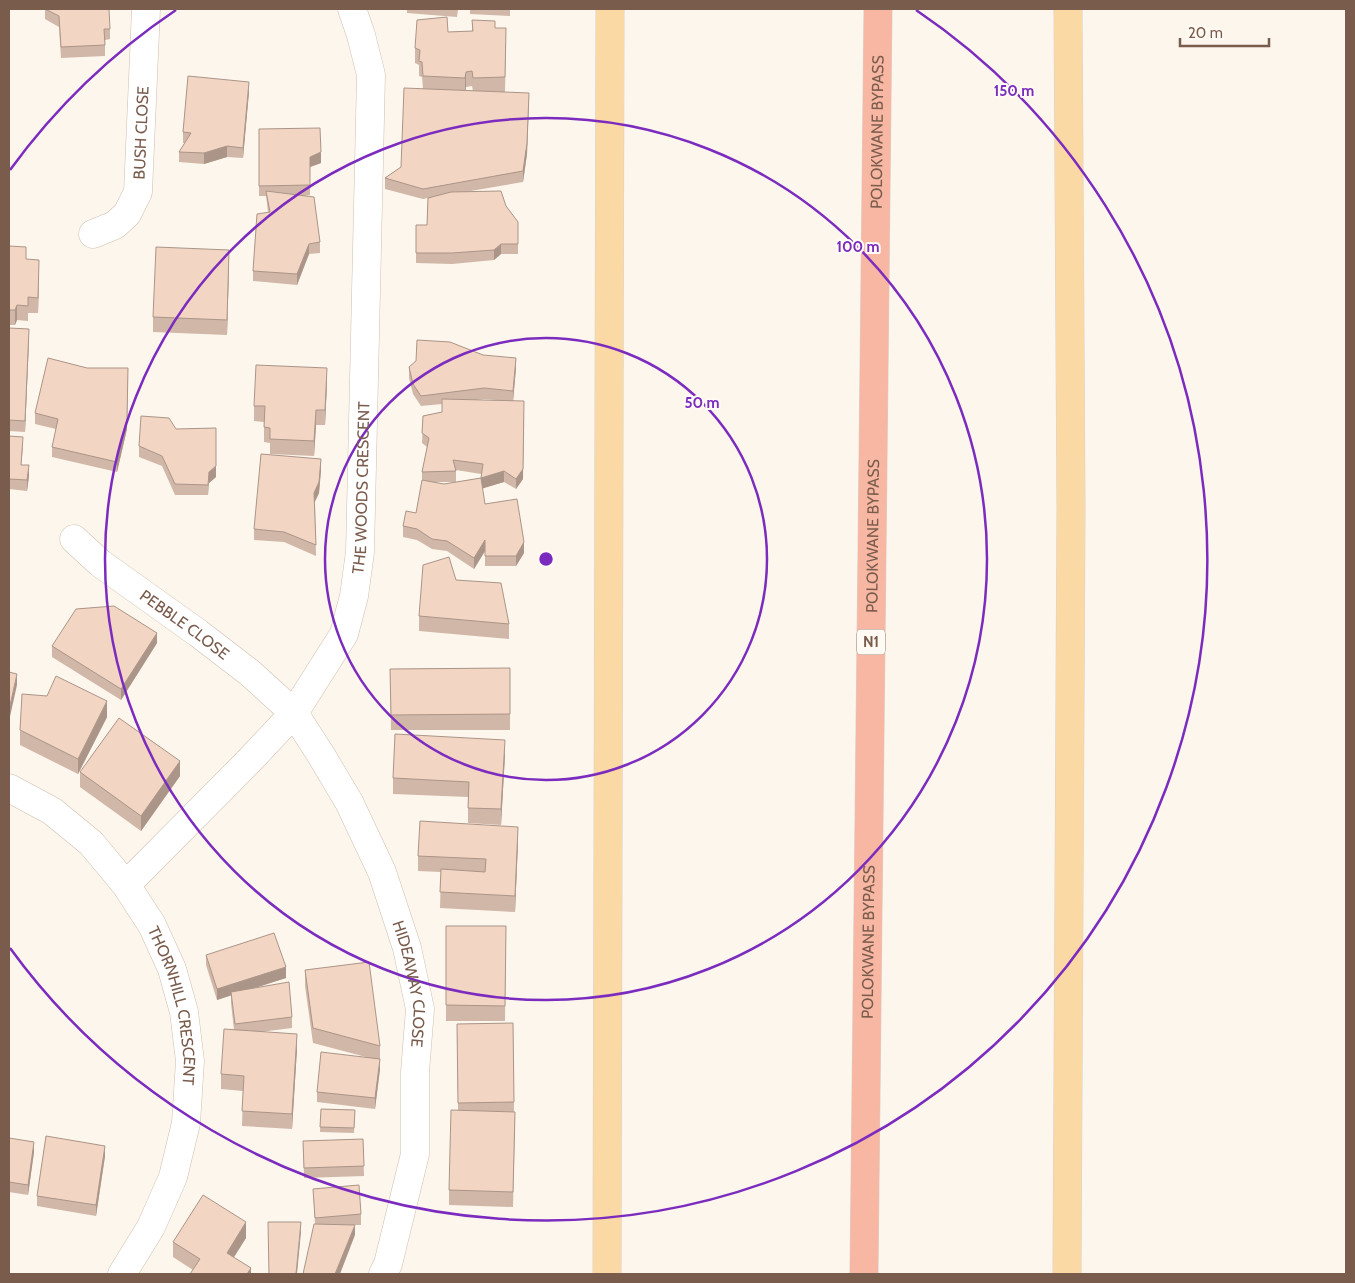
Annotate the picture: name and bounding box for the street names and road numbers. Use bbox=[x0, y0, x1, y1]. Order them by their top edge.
street label: POLOKWANE BYPASS bbox=[866, 55, 887, 209]
street label: BUSH CLOSE bbox=[129, 85, 152, 180]
street label: THE WOODS CRESCENT bbox=[348, 401, 373, 575]
street label: POLOKWANE BYPASS bbox=[862, 459, 883, 613]
street label: PEBBLE CLOSE bbox=[137, 585, 233, 663]
road number: N1 bbox=[857, 630, 885, 654]
street label: POLOKWANE BYPASS bbox=[857, 865, 878, 1019]
street label: HIDEAWAY CLOSE bbox=[389, 918, 429, 1048]
street label: THORNHILL CRESCENT bbox=[144, 923, 200, 1086]

